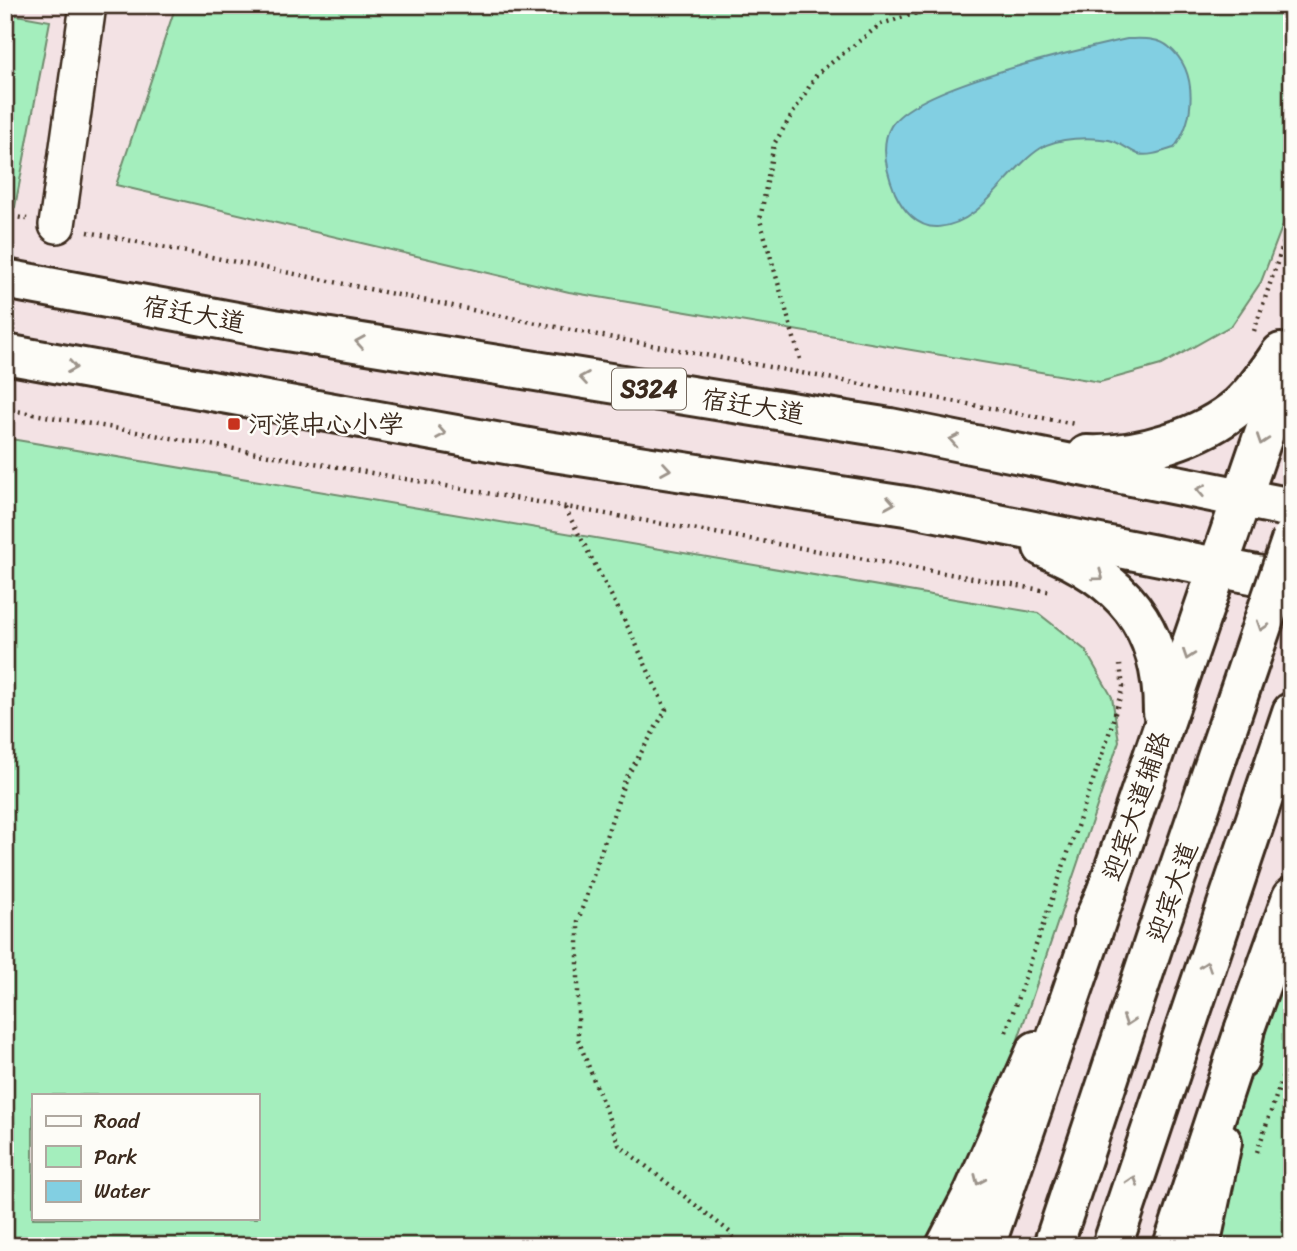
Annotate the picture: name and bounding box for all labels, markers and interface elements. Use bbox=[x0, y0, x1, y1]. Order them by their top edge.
street label: 宿迁大道 bbox=[139, 282, 249, 346]
one-way arrow bbox=[354, 335, 366, 350]
one-way arrow bbox=[66, 358, 78, 373]
road number: S324 bbox=[612, 368, 686, 410]
one-way arrow bbox=[578, 371, 590, 386]
street label: 宿迁大道 bbox=[698, 375, 808, 437]
place label: 河滨中心小学 bbox=[248, 401, 404, 447]
marker: 河滨中心小学 bbox=[226, 416, 242, 432]
one-way arrow bbox=[435, 425, 447, 440]
one-way arrow bbox=[1256, 433, 1270, 445]
one-way arrow bbox=[948, 434, 960, 449]
one-way arrow bbox=[660, 461, 671, 476]
one-way arrow bbox=[1195, 483, 1207, 498]
one-way arrow bbox=[885, 496, 896, 511]
one-way arrow bbox=[1091, 568, 1104, 580]
one-way arrow bbox=[1256, 619, 1270, 631]
one-way arrow bbox=[1181, 648, 1196, 660]
street label: 迎宾大道辅路 bbox=[1089, 725, 1183, 887]
street label: 迎宾大道 bbox=[1133, 835, 1211, 949]
one-way arrow bbox=[1198, 960, 1212, 972]
one-way arrow bbox=[1122, 1014, 1136, 1026]
legend bbox=[32, 1094, 259, 1220]
text: Road bbox=[94, 1102, 141, 1140]
text: Park bbox=[94, 1138, 137, 1176]
text: Water bbox=[94, 1172, 151, 1210]
one-way arrow bbox=[973, 1173, 987, 1185]
one-way arrow bbox=[1125, 1175, 1140, 1187]

